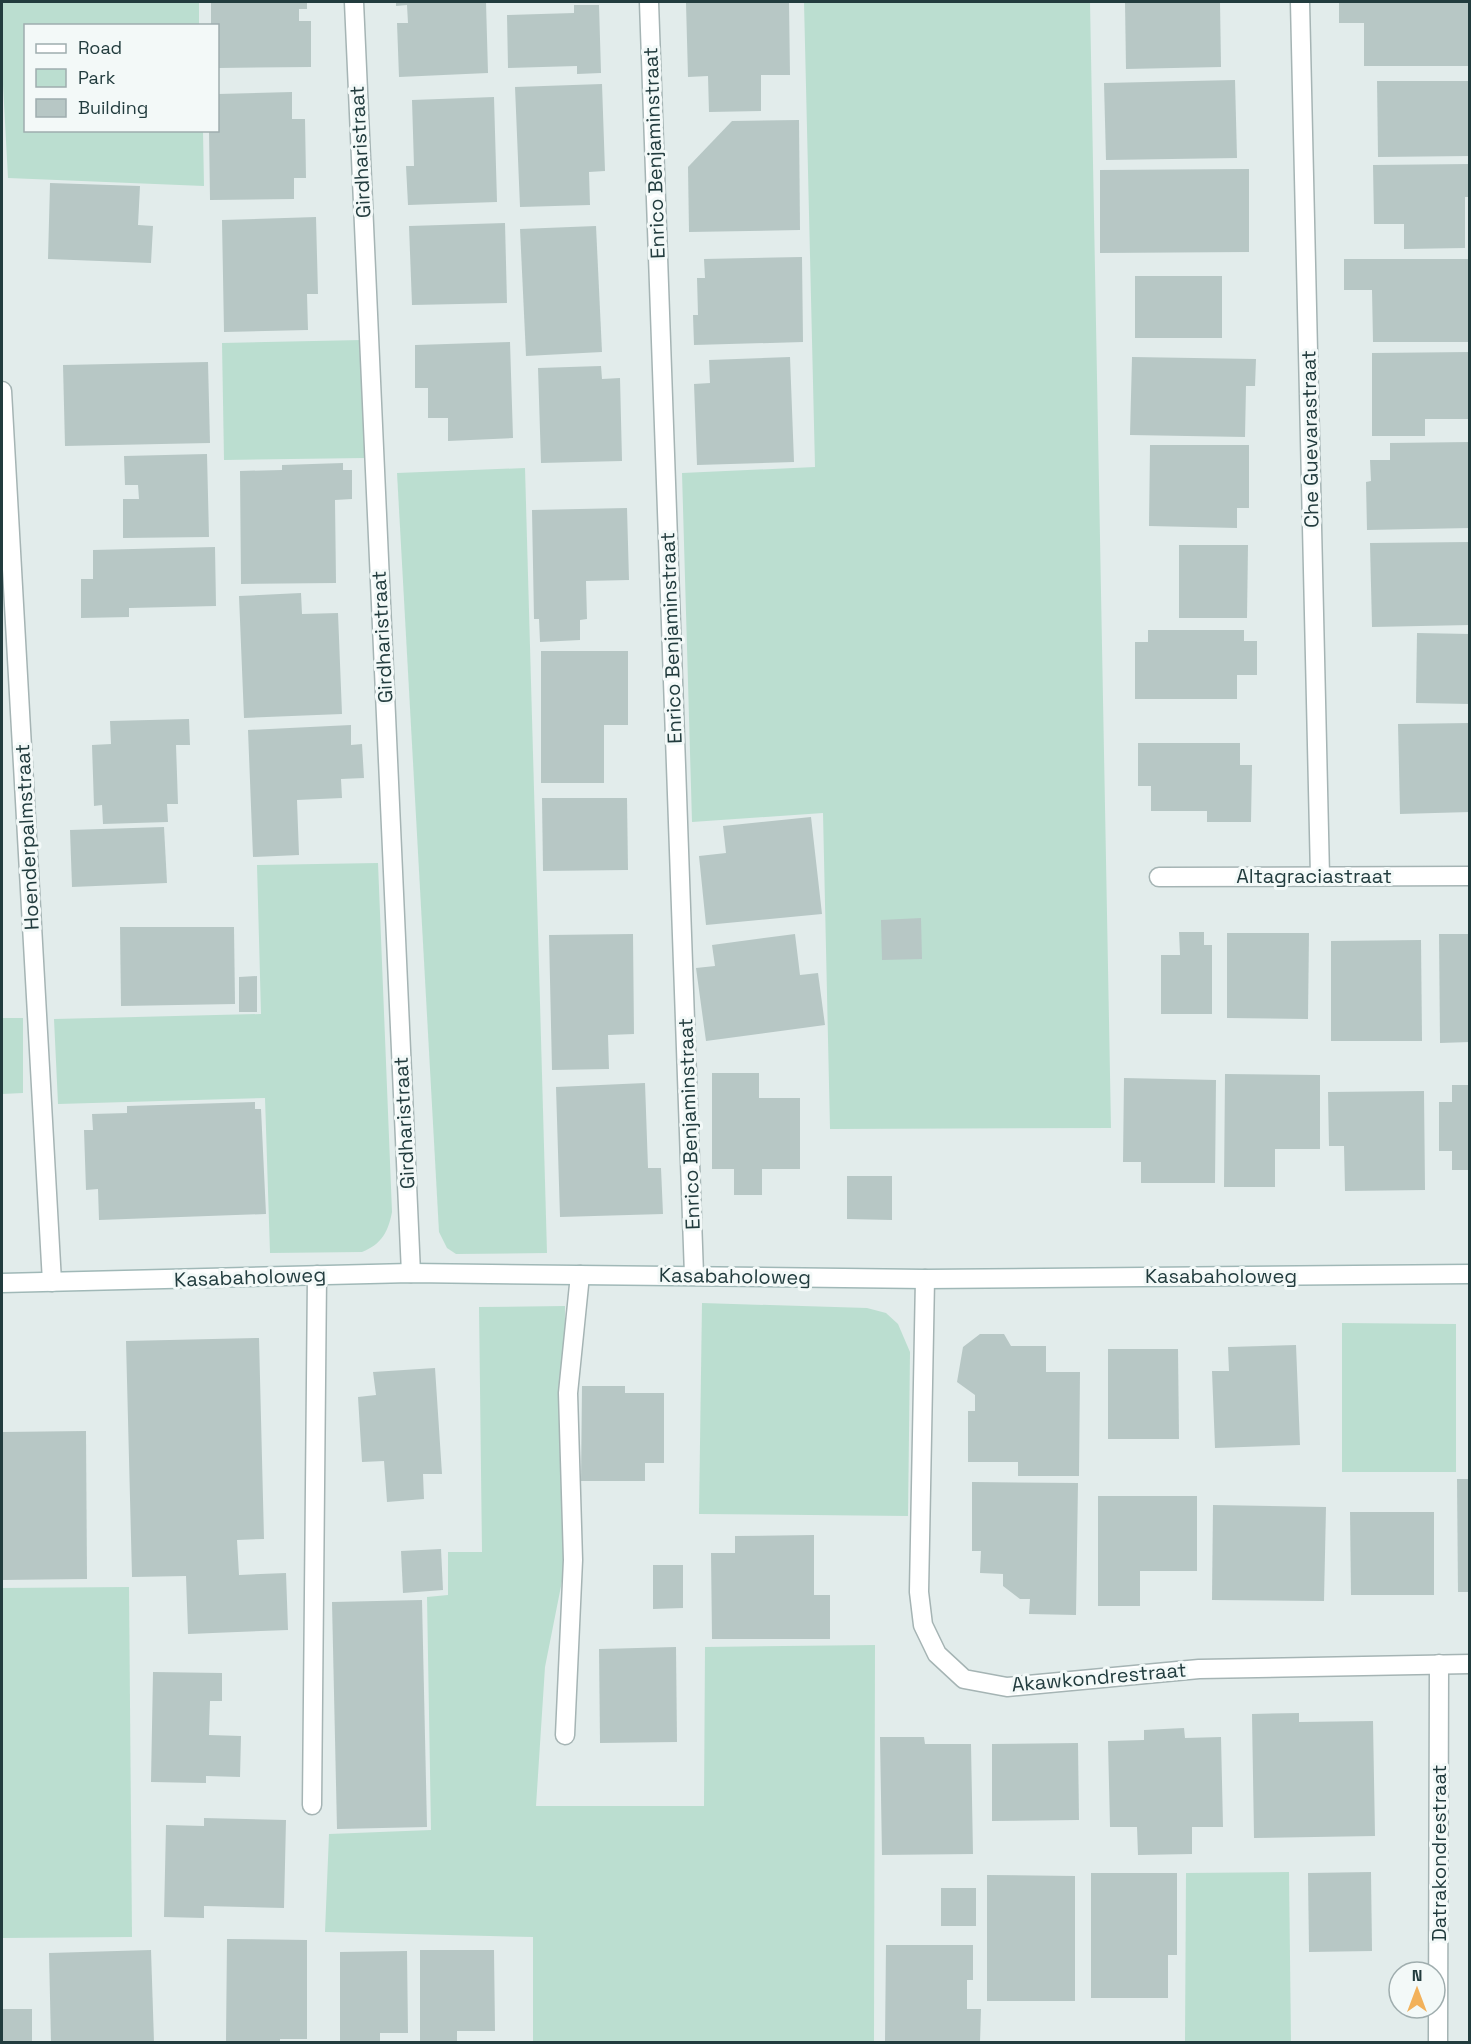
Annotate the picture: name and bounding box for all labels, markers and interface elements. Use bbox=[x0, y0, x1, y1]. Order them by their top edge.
legend bbox=[24, 24, 219, 132]
text: Road bbox=[78, 36, 122, 59]
street label: Enrico Benjaminstraat bbox=[637, 47, 671, 259]
text: Park bbox=[78, 66, 116, 89]
street label: Girdharistraat bbox=[344, 85, 376, 219]
text: Building bbox=[78, 96, 148, 119]
street label: Che Guevarastraat bbox=[1295, 350, 1325, 528]
street label: Enrico Benjaminstraat bbox=[654, 532, 688, 744]
street label: Girdharistraat bbox=[366, 570, 398, 704]
street label: Hoenderpalmstraat bbox=[9, 743, 45, 931]
street label: Altagraciastraat bbox=[1236, 863, 1392, 889]
street label: Enrico Benjaminstraat bbox=[672, 1018, 706, 1230]
street label: Girdharistraat bbox=[388, 1056, 420, 1190]
street label: Kasabaholoweg bbox=[174, 1261, 326, 1293]
street label: Kasabaholoweg bbox=[659, 1262, 811, 1290]
street label: Kasabaholoweg bbox=[1145, 1263, 1297, 1289]
street label: Akawkondrestraat bbox=[1010, 1656, 1188, 1698]
street label: Datrakondrestraat bbox=[1426, 1764, 1452, 1942]
north arrow bbox=[1387, 1960, 1447, 2020]
text: N bbox=[1412, 1965, 1422, 1986]

